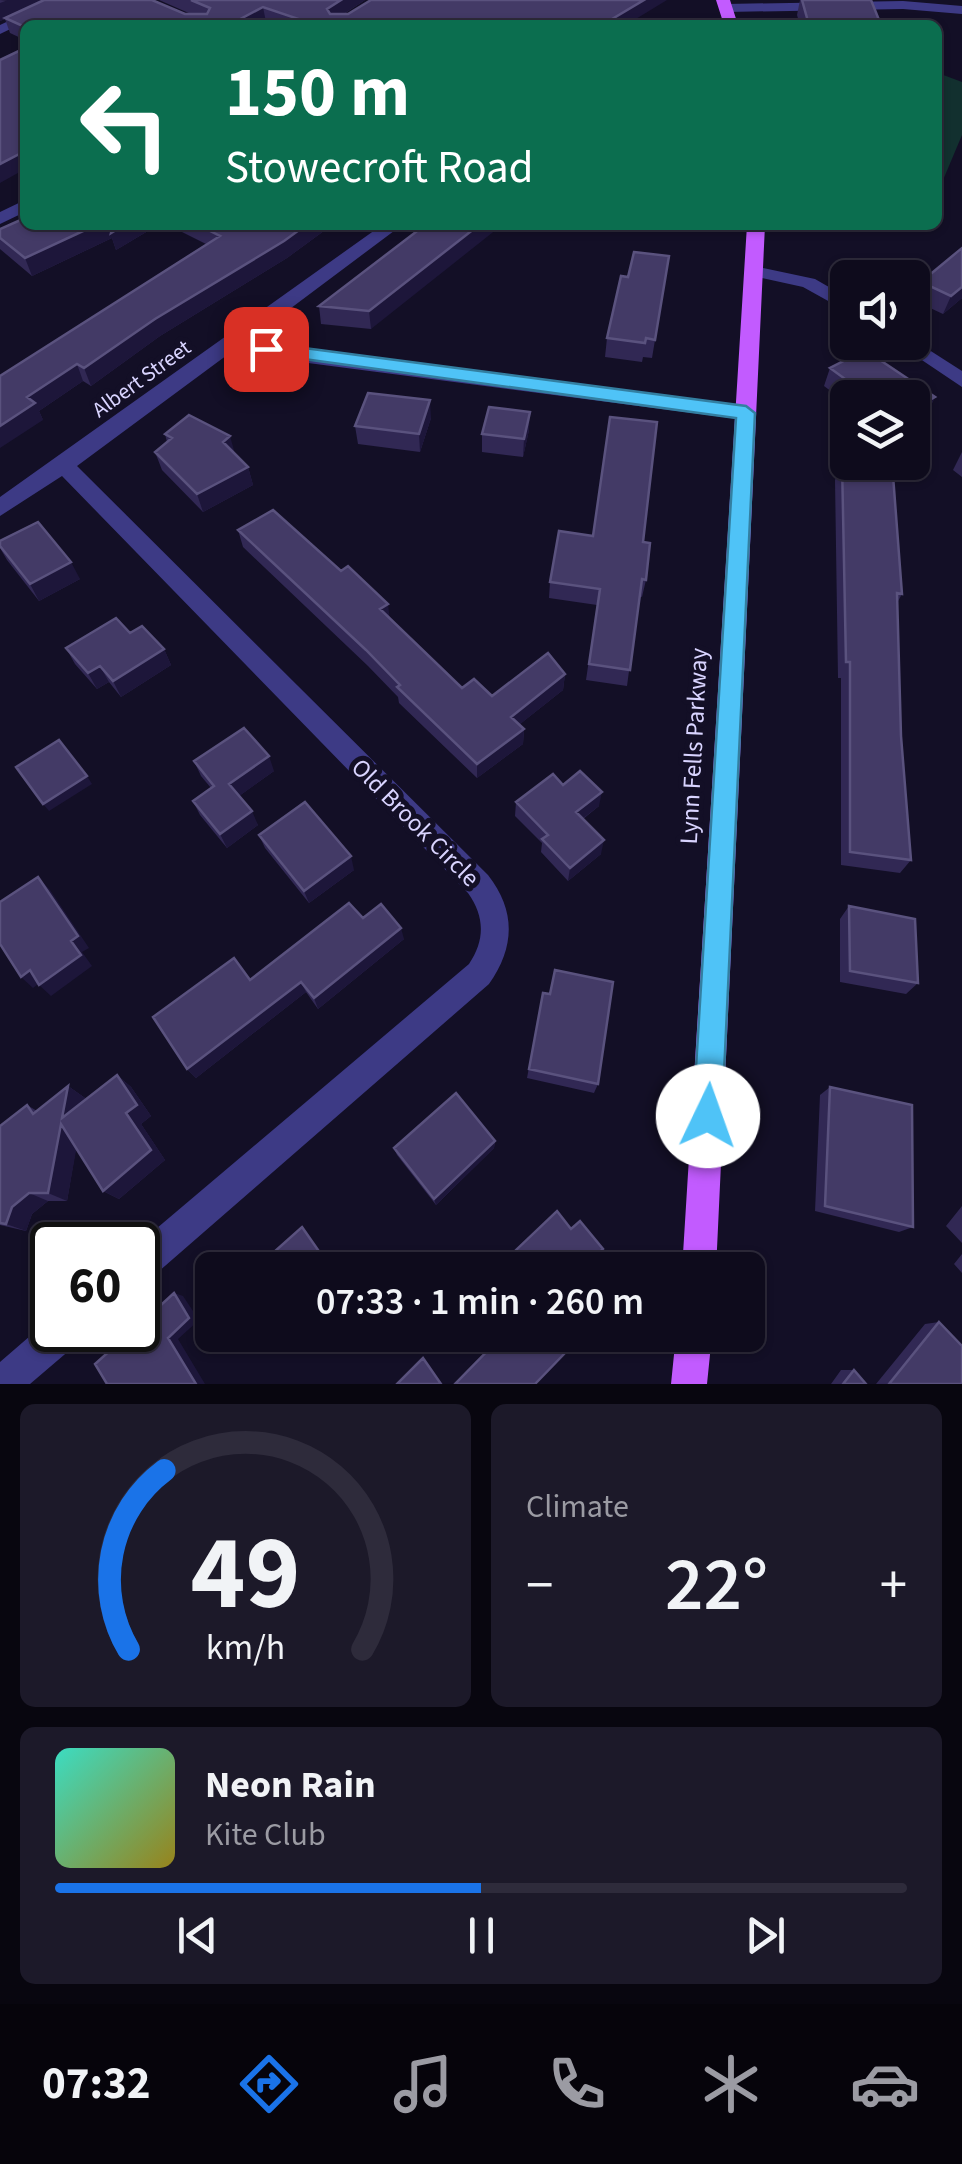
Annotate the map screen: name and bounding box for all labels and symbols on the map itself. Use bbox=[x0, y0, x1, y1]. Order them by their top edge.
pin bbox=[224, 307, 309, 392]
street label: Albert Street bbox=[86, 332, 198, 426]
street label: Lynn Fells Parkway bbox=[671, 647, 717, 845]
street label: Old Brook Circle bbox=[343, 750, 488, 895]
position arrow bbox=[656, 1064, 760, 1168]
speed limit sign: 60 bbox=[30, 1222, 160, 1352]

